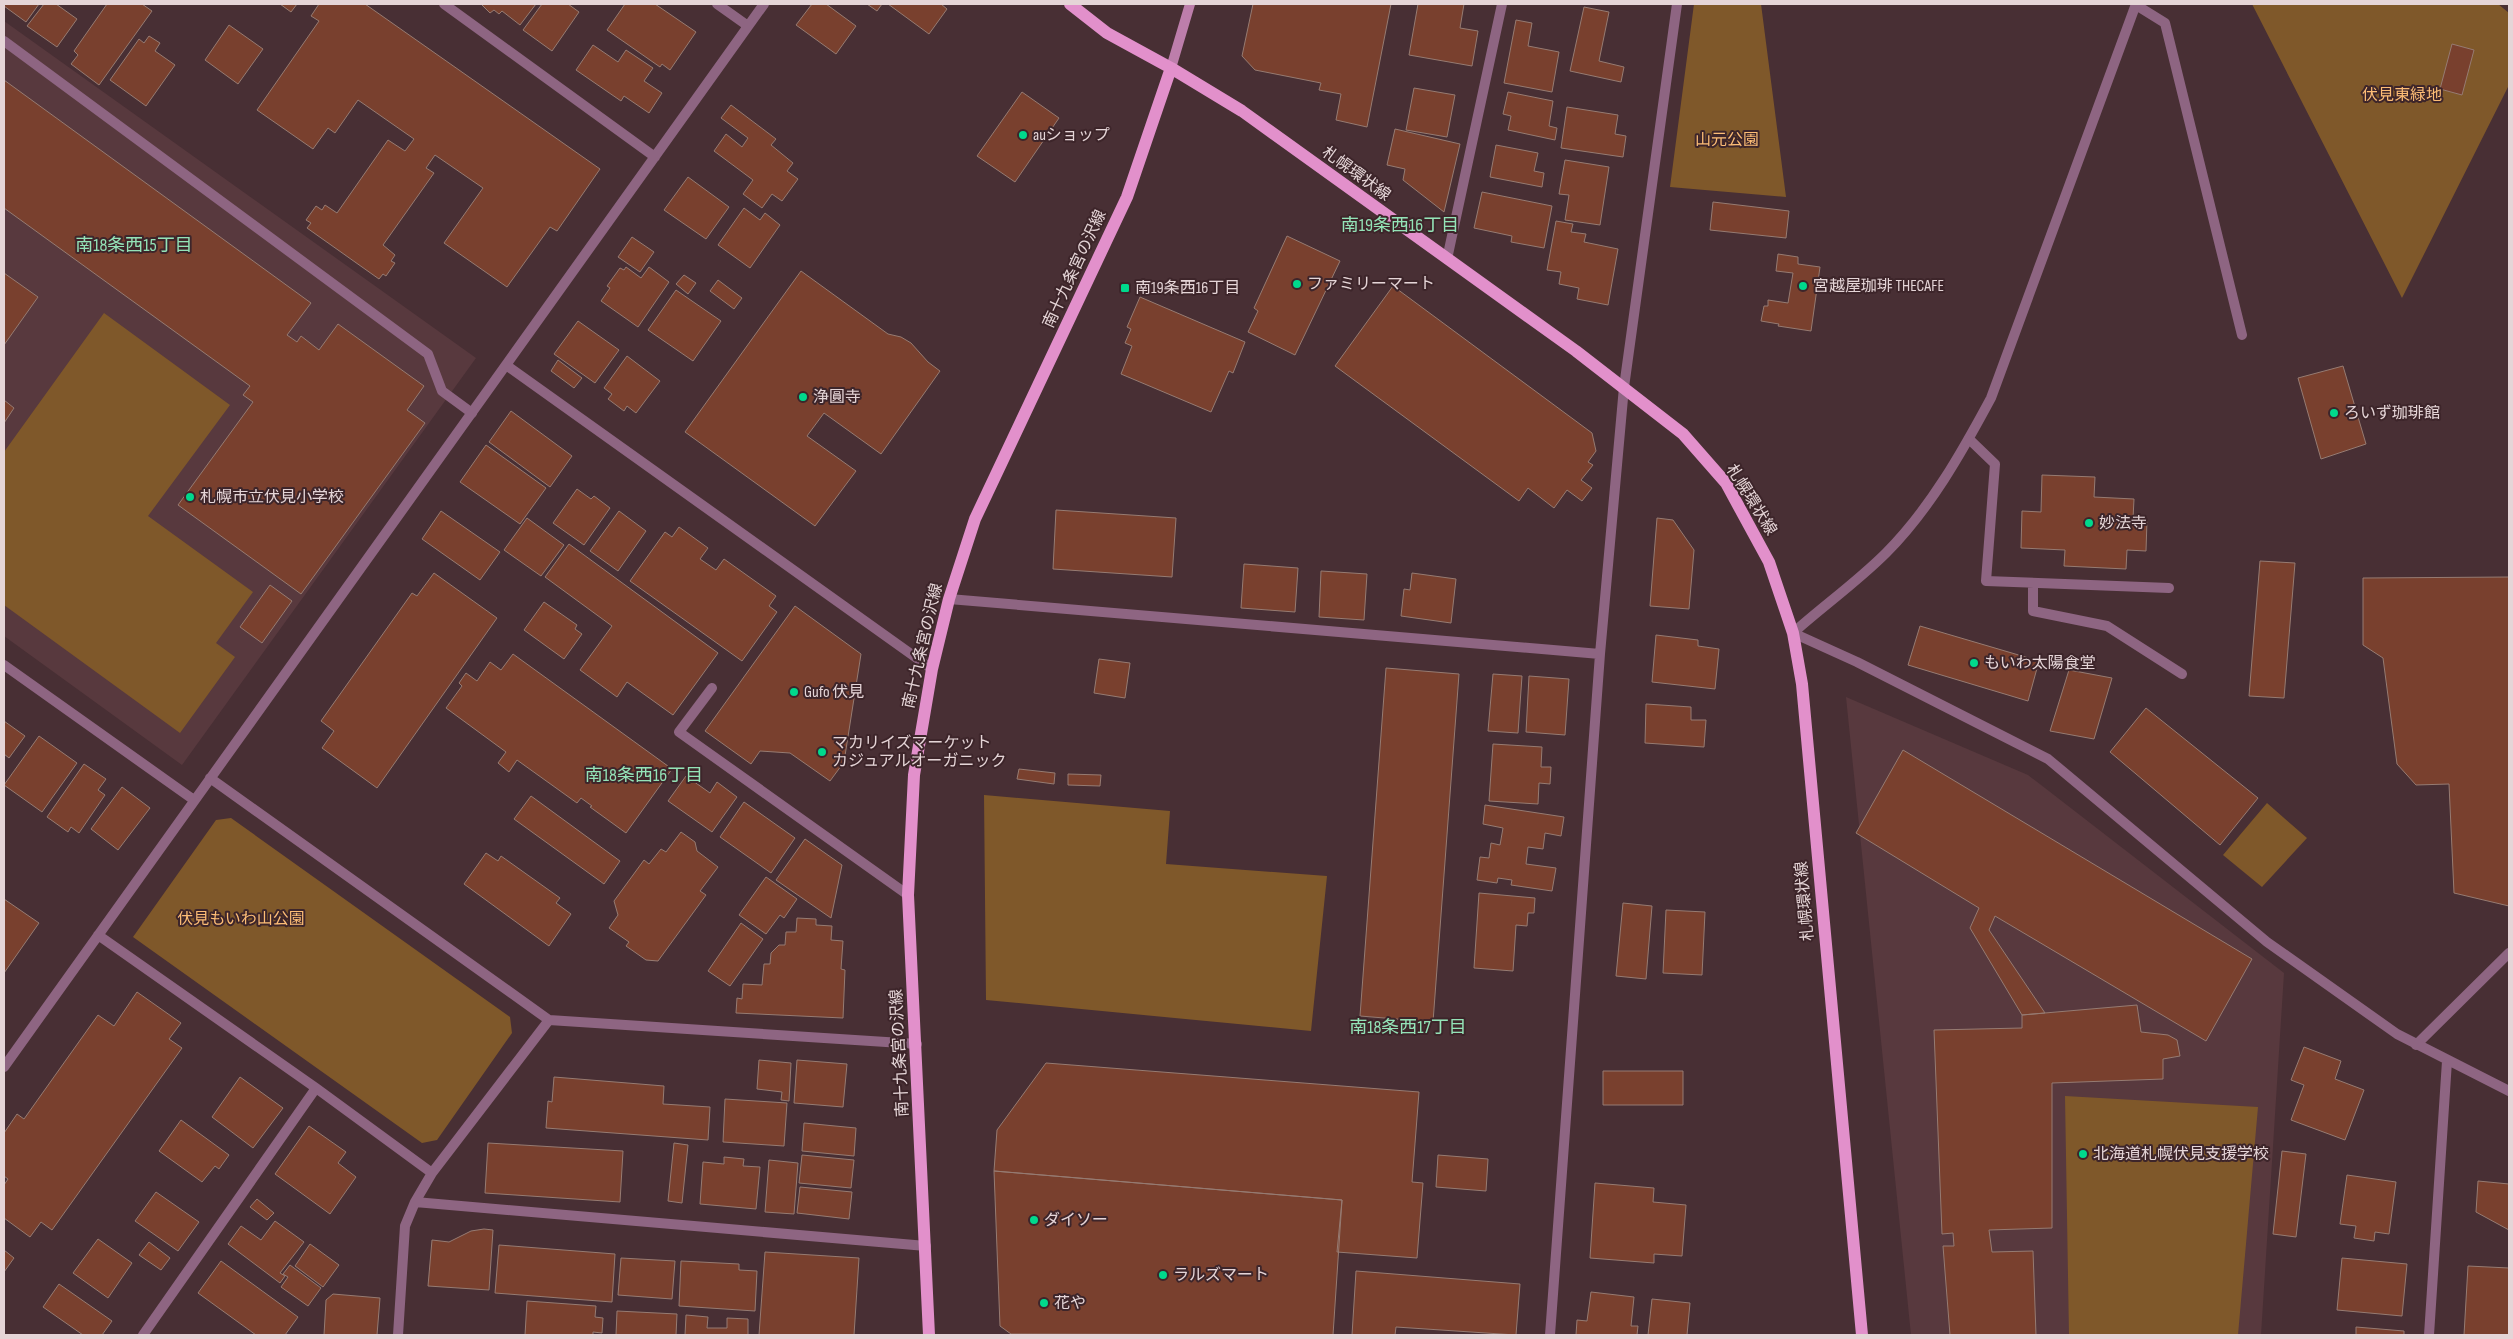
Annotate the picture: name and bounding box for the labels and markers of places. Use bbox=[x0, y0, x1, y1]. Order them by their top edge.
place label: auショップ bbox=[1033, 126, 1110, 145]
marker: auショップ bbox=[1017, 129, 1029, 141]
place label: ファミリーマート bbox=[1307, 275, 1435, 294]
place label: 宮越屋珈琲 THECAFE bbox=[1813, 277, 1944, 296]
marker: ファミリーマート bbox=[1291, 278, 1303, 290]
place label: 南19条西16丁目 bbox=[1135, 279, 1240, 298]
marker: 宮越屋珈琲 THECAFE bbox=[1797, 280, 1809, 292]
marker: 南19条西16丁目 bbox=[1119, 282, 1131, 294]
place label: 浄圓寺 bbox=[813, 388, 861, 407]
marker: 浄圓寺 bbox=[797, 391, 809, 403]
place label: ろいず珈琲館 bbox=[2344, 404, 2440, 423]
marker: ろいず珈琲館 bbox=[2328, 407, 2340, 419]
place label: 札幌市立伏見小学校 bbox=[200, 488, 344, 507]
marker: 札幌市立伏見小学校 bbox=[184, 491, 196, 503]
place label: 妙法寺 bbox=[2099, 514, 2147, 533]
marker: 妙法寺 bbox=[2083, 517, 2095, 529]
place label: もいわ太陽食堂 bbox=[1984, 654, 2096, 673]
marker: もいわ太陽食堂 bbox=[1968, 657, 1980, 669]
place label: Gufo 伏見 bbox=[804, 683, 864, 702]
marker: Gufo 伏見 bbox=[788, 686, 800, 698]
place label: マカリイズマーケット カジュアルオーガニック bbox=[832, 734, 1006, 771]
marker: マカリイズマーケット カジュアルオーガニック bbox=[816, 746, 828, 758]
place label: 北海道札幌伏見支援学校 bbox=[2093, 1145, 2269, 1164]
marker: 北海道札幌伏見支援学校 bbox=[2077, 1148, 2089, 1160]
place label: ダイソー bbox=[1044, 1211, 1108, 1230]
marker: ダイソー bbox=[1028, 1214, 1040, 1226]
place label: ラルズマート bbox=[1173, 1266, 1269, 1285]
marker: ラルズマート bbox=[1157, 1269, 1169, 1281]
place label: 花や bbox=[1054, 1294, 1086, 1313]
marker: 花や bbox=[1038, 1297, 1050, 1309]

